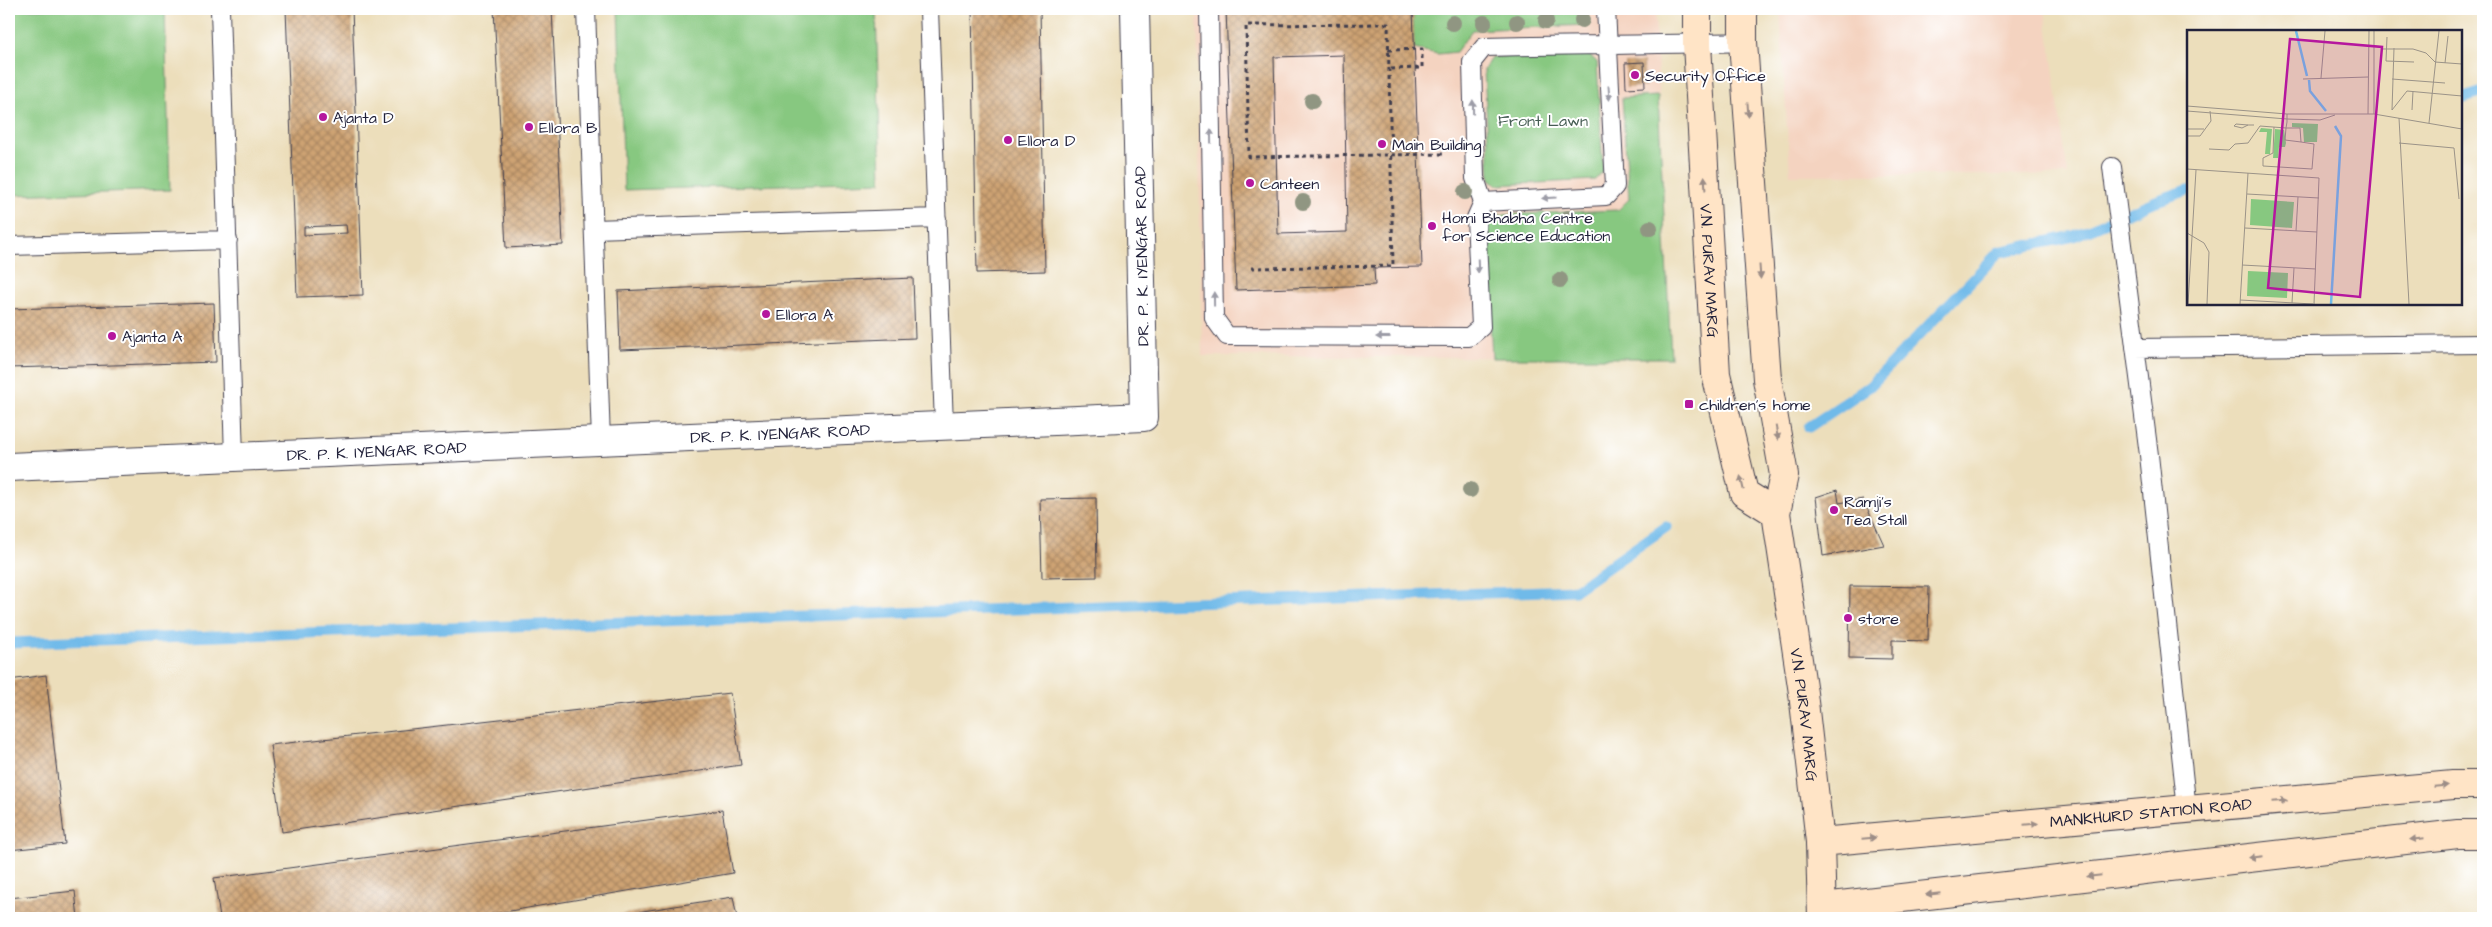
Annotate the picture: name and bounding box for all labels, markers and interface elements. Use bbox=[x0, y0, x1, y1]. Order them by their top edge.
inset map bbox=[2187, 30, 2462, 305]
place label: Security Office bbox=[1645, 65, 1766, 88]
marker: Security Office bbox=[1629, 69, 1641, 81]
one-way arrow bbox=[1606, 86, 1614, 102]
one-way arrow bbox=[1469, 99, 1477, 115]
one-way arrow bbox=[1745, 102, 1753, 118]
place label: Ajanta D bbox=[333, 107, 394, 129]
park label: Front Lawn bbox=[1498, 110, 1588, 132]
marker: Ajanta D bbox=[317, 111, 329, 123]
place label: Ellora B bbox=[539, 117, 598, 139]
marker: Ellora B bbox=[523, 121, 535, 133]
one-way arrow bbox=[1207, 128, 1215, 144]
place label: Ellora D bbox=[1018, 130, 1075, 152]
marker: Ellora D bbox=[1002, 134, 1014, 146]
place label: Main Building bbox=[1392, 134, 1482, 157]
marker: Main Building bbox=[1376, 138, 1388, 150]
street label: DR. P. K. IYENGAR ROAD bbox=[1129, 166, 1155, 346]
place label: Canteen bbox=[1260, 173, 1319, 195]
one-way arrow bbox=[1700, 175, 1708, 191]
marker: Canteen bbox=[1244, 177, 1256, 189]
one-way arrow bbox=[1541, 195, 1557, 203]
street label: V.N. PURAV MARG bbox=[1694, 203, 1724, 338]
place label: Homi Bhabha Centre for Science Education bbox=[1442, 207, 1610, 247]
marker: Homi Bhabha Centre for Science Education bbox=[1426, 220, 1438, 232]
one-way arrow bbox=[1474, 259, 1482, 275]
one-way arrow bbox=[1756, 264, 1764, 280]
one-way arrow bbox=[1210, 290, 1218, 306]
place label: Ellora A bbox=[776, 304, 833, 326]
marker: Ellora A bbox=[760, 308, 772, 320]
place label: Ajanta A bbox=[122, 326, 183, 348]
marker: Ajanta A bbox=[106, 330, 118, 342]
one-way arrow bbox=[1374, 333, 1390, 341]
place label: children's home bbox=[1699, 394, 1811, 416]
marker: children's home bbox=[1683, 398, 1695, 410]
street label: DR. P. K. IYENGAR ROAD bbox=[690, 419, 871, 449]
one-way arrow bbox=[1774, 426, 1782, 442]
street label: DR. P. K. IYENGAR ROAD bbox=[286, 437, 467, 467]
one-way arrow bbox=[1738, 475, 1746, 490]
place label: Ramji's Tea Stall bbox=[1844, 491, 1907, 531]
marker: Ramji's Tea Stall bbox=[1828, 504, 1840, 516]
place label: store bbox=[1858, 608, 1899, 630]
marker: store bbox=[1842, 612, 1854, 624]
street label: V.N. PURAV MARG bbox=[1784, 647, 1823, 783]
one-way arrow bbox=[2434, 782, 2450, 790]
street label: MANKHURD STATION ROAD bbox=[2049, 793, 2253, 833]
one-way arrow bbox=[2272, 797, 2288, 805]
one-way arrow bbox=[2023, 820, 2039, 828]
one-way arrow bbox=[1861, 834, 1877, 842]
one-way arrow bbox=[2409, 835, 2425, 843]
one-way arrow bbox=[2248, 853, 2264, 861]
one-way arrow bbox=[2086, 872, 2102, 880]
one-way arrow bbox=[1925, 890, 1941, 898]

